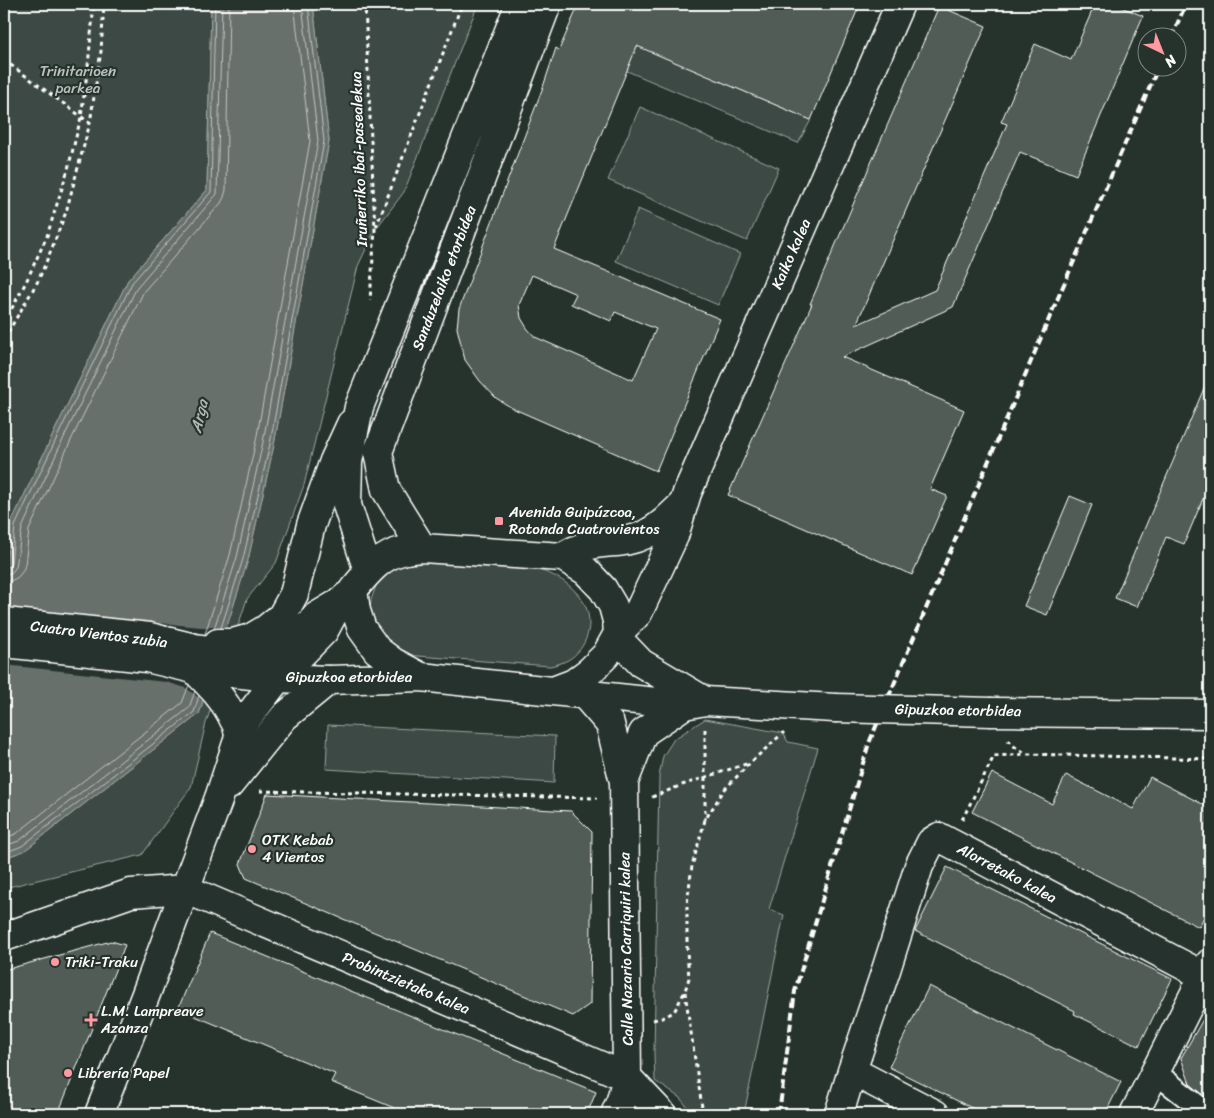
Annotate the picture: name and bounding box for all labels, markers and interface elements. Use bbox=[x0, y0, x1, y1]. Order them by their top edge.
north arrow bbox=[1136, 28, 1186, 78]
text: N bbox=[1158, 48, 1183, 74]
park label: Trinitarioen parkea bbox=[40, 58, 116, 101]
street label: Iruñerriko ibai-pasealekua bbox=[343, 71, 375, 248]
street label: Sanduzelaiko etorbidea bbox=[404, 201, 484, 354]
street label: Kaiko kalea bbox=[764, 214, 818, 294]
water label: Arga bbox=[181, 395, 217, 436]
place label: Avenida Guipúzcoa, Rotonda Cuatrovientos bbox=[508, 499, 660, 542]
marker: Avenida Guipúzcoa, Rotonda Cuatrovientos bbox=[493, 515, 505, 527]
street label: Cuatro Vientos zubia bbox=[29, 613, 169, 655]
street label: Gipuzkoa etorbidea bbox=[286, 664, 413, 690]
street label: Gipuzkoa etorbidea bbox=[895, 696, 1022, 724]
place label: OTK Kebab 4 Vientos bbox=[262, 827, 334, 870]
street label: Alorretako kalea bbox=[952, 835, 1062, 910]
marker: OTK Kebab 4 Vientos bbox=[246, 843, 258, 855]
street label: Calle Nazario Carriquiri kalea bbox=[611, 852, 641, 1046]
street label: Probintzietako kalea bbox=[338, 944, 474, 1022]
place label: Triki-Traku bbox=[65, 949, 138, 975]
marker: Triki-Traku bbox=[49, 956, 61, 968]
place label: L.M. Lampreave Azanza bbox=[100, 998, 204, 1041]
marker: L.M. Lampreave Azanza bbox=[85, 1014, 97, 1026]
place label: Librería Papel bbox=[78, 1060, 170, 1086]
marker: Librería Papel bbox=[62, 1067, 74, 1079]

